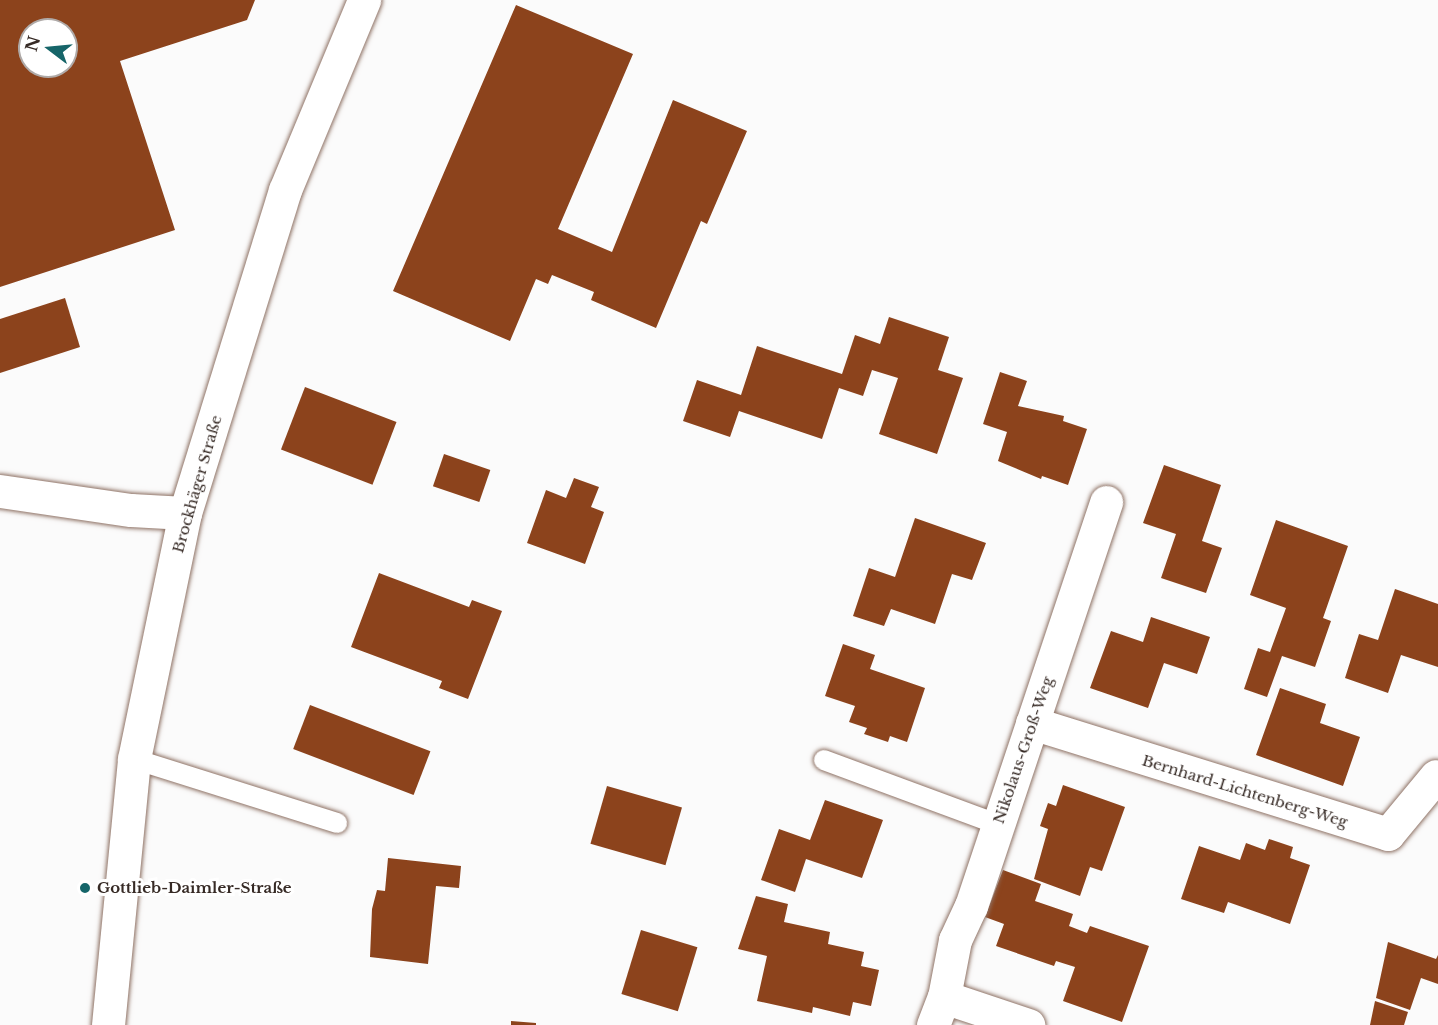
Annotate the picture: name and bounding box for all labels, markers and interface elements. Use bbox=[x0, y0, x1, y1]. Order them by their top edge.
north arrow bbox=[18, 18, 78, 78]
text: N bbox=[21, 34, 44, 54]
street label: Brockhäger Straße bbox=[169, 413, 225, 555]
street label: Nikolaus-Groß-Weg bbox=[989, 674, 1057, 826]
street label: Bernhard-Lichtenberg-Weg bbox=[1140, 751, 1350, 831]
place label: Gottlieb-Daimler-Straße bbox=[97, 879, 292, 897]
marker: Gottlieb-Daimler-Straße bbox=[78, 881, 92, 895]

